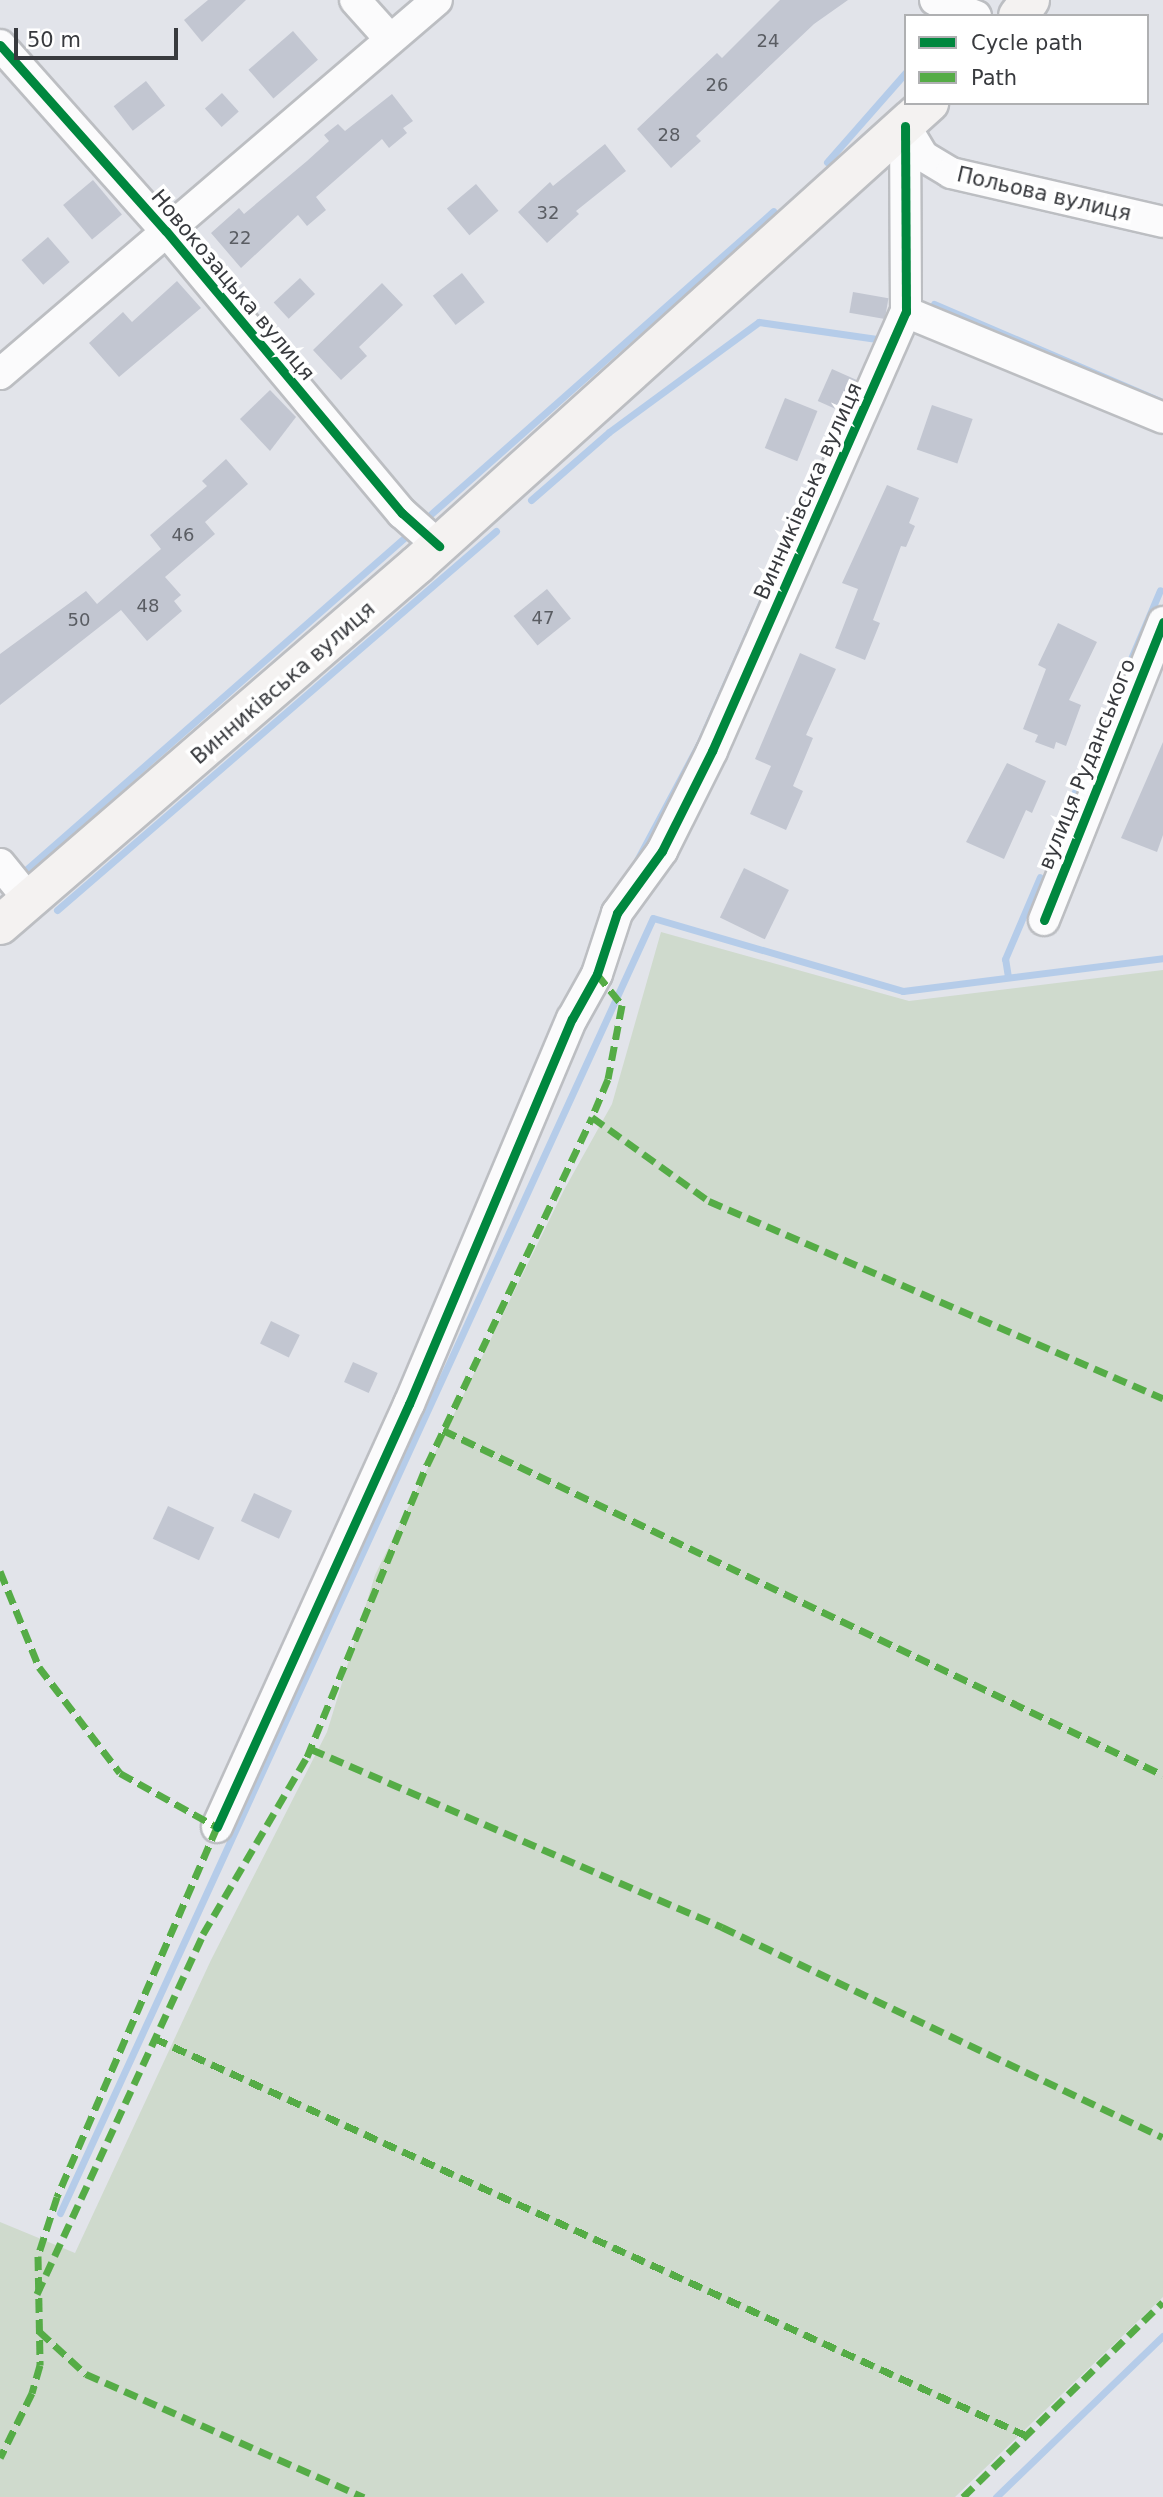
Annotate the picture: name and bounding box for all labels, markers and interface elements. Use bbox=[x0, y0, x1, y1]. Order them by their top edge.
scale bar bbox=[18, 14, 182, 58]
legend bbox=[904, 14, 1149, 105]
text: 50 m bbox=[27, 28, 81, 52]
house number: 24 bbox=[757, 30, 779, 52]
text: Cycle path bbox=[971, 31, 1083, 55]
text: Path bbox=[971, 66, 1017, 90]
house number: 26 bbox=[706, 74, 728, 96]
house number: 28 bbox=[658, 124, 680, 146]
street label: Польова вулиця bbox=[954, 162, 1134, 226]
street label: Новокозацька вулиця bbox=[146, 185, 320, 385]
house number: 32 bbox=[537, 202, 559, 224]
house number: 22 bbox=[229, 227, 251, 249]
street label: Винниківська вулиця bbox=[749, 379, 867, 603]
house number: 46 bbox=[172, 524, 194, 546]
house number: 48 bbox=[137, 595, 159, 617]
street label: Винниківська вулиця bbox=[186, 596, 380, 770]
house number: 47 bbox=[532, 607, 554, 629]
house number: 50 bbox=[68, 609, 90, 631]
street label: вулиця Руданського bbox=[1033, 655, 1141, 873]

